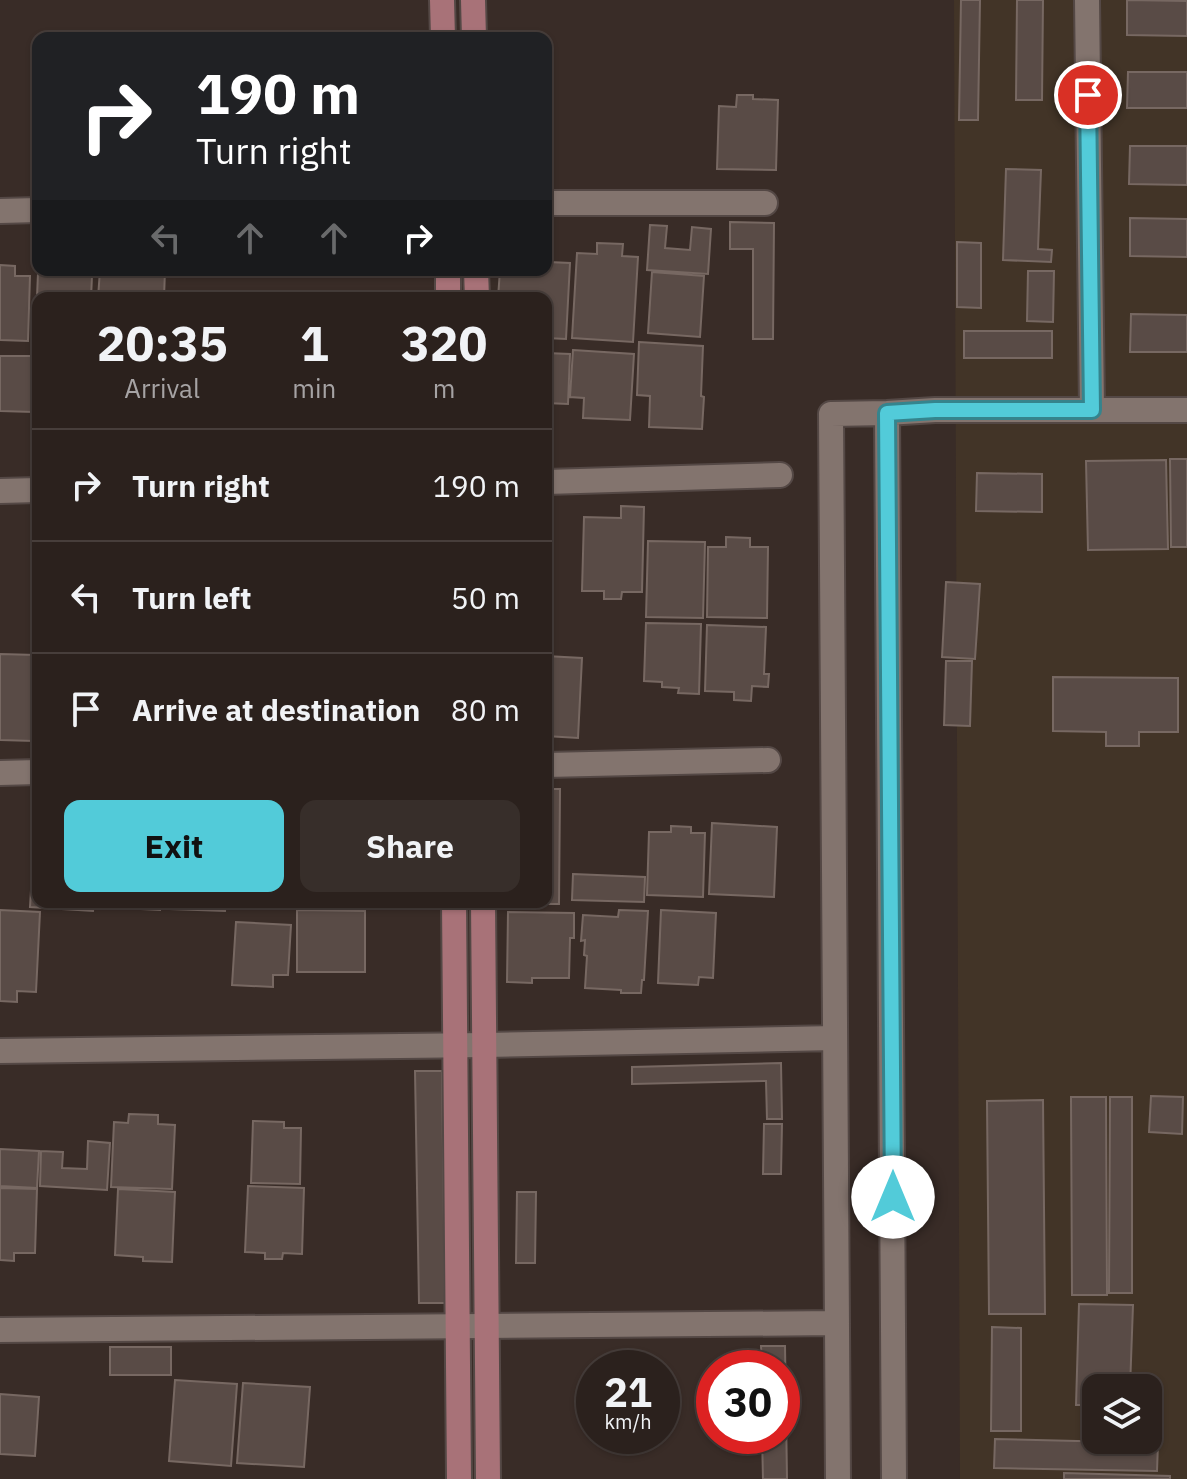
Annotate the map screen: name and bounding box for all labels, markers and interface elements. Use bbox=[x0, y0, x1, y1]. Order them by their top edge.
text: 190 m bbox=[196, 57, 360, 129]
pin bbox=[1054, 61, 1122, 129]
icon: right bbox=[64, 64, 168, 168]
icon: arrive bbox=[1066, 73, 1110, 117]
text: Turn right bbox=[196, 127, 352, 174]
icon: left bbox=[144, 216, 188, 260]
icon: ahead bbox=[228, 216, 272, 260]
icon: ahead bbox=[312, 216, 356, 260]
icon: right bbox=[396, 216, 440, 260]
text: 20:35 bbox=[97, 312, 228, 374]
text: 1 bbox=[300, 312, 329, 374]
text: 320 bbox=[401, 312, 487, 374]
text: Arrival bbox=[124, 371, 200, 405]
text: min bbox=[292, 371, 336, 405]
text: m bbox=[433, 371, 455, 405]
icon: right bbox=[64, 463, 108, 507]
text: Turn right bbox=[132, 466, 270, 505]
text: 190 m bbox=[433, 466, 520, 505]
icon: left bbox=[64, 575, 108, 619]
text: Turn left bbox=[132, 578, 251, 617]
text: 50 m bbox=[451, 578, 520, 617]
icon: arrive bbox=[64, 687, 108, 731]
text: Arrive at destination bbox=[132, 690, 420, 729]
text: 80 m bbox=[451, 690, 520, 729]
button: Exit bbox=[64, 800, 284, 892]
button: Share bbox=[300, 800, 520, 892]
position arrow bbox=[851, 1155, 935, 1239]
speed limit sign: 30 bbox=[696, 1350, 800, 1454]
text: 21 bbox=[604, 1366, 652, 1418]
map controls bbox=[1082, 1374, 1162, 1454]
button: layers bbox=[1082, 1374, 1162, 1454]
text: km/h bbox=[604, 1408, 652, 1435]

